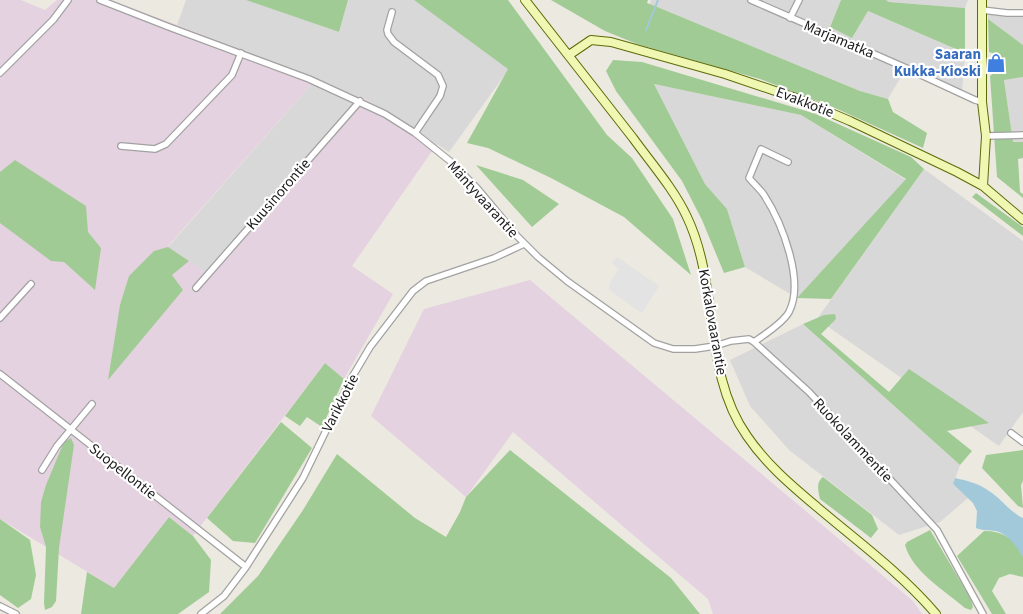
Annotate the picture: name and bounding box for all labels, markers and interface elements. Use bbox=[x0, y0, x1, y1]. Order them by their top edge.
street label: Marjamatka bbox=[800, 15, 877, 64]
place label: Saaran Kukka-Kioski bbox=[894, 44, 981, 82]
shop icon: Saaran Kukka-Kioski bbox=[985, 52, 1007, 74]
street label: Evakkotie bbox=[773, 82, 837, 123]
street label: Kuusinorontie bbox=[241, 154, 315, 235]
street label: Mäntyvaarantie bbox=[442, 156, 523, 243]
street label: Korkalovaarantie bbox=[693, 267, 732, 377]
street label: Varikkotie bbox=[317, 371, 364, 436]
street label: Ruokolammentie bbox=[808, 394, 897, 487]
street label: Suopellontie bbox=[85, 438, 161, 504]

